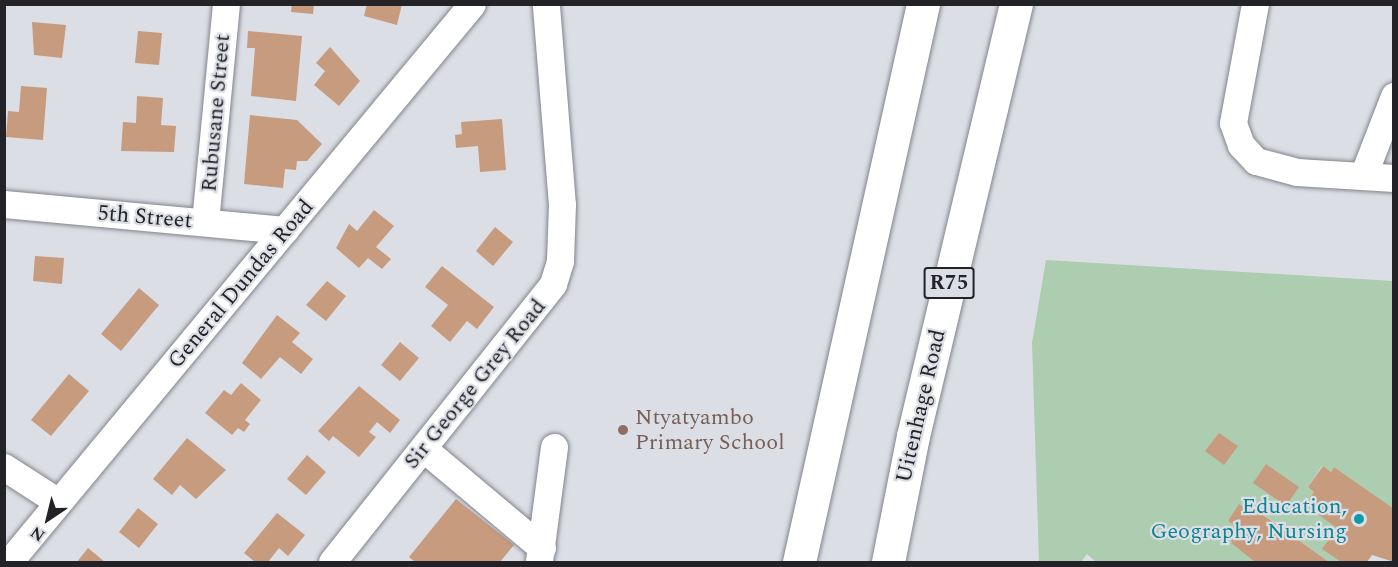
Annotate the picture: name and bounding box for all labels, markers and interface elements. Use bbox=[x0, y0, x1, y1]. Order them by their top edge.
street label: Rubusane Street bbox=[196, 33, 236, 193]
street label: General Dundas Road bbox=[163, 194, 319, 374]
street label: 5th Street bbox=[97, 200, 193, 234]
road number: R75 bbox=[924, 265, 974, 301]
street label: Sir George Grey Road bbox=[398, 294, 552, 474]
street label: Uitenhage Road bbox=[891, 327, 951, 485]
place label: Ntyatyambo Primary School bbox=[635, 404, 785, 456]
marker: Ntyatyambo Primary School bbox=[616, 423, 630, 437]
north arrow bbox=[18, 489, 78, 549]
place label: Education, Geography, Nursing bbox=[1151, 493, 1347, 544]
marker: Education, Geography, Nursing bbox=[1352, 512, 1366, 526]
text: N bbox=[25, 520, 50, 547]

